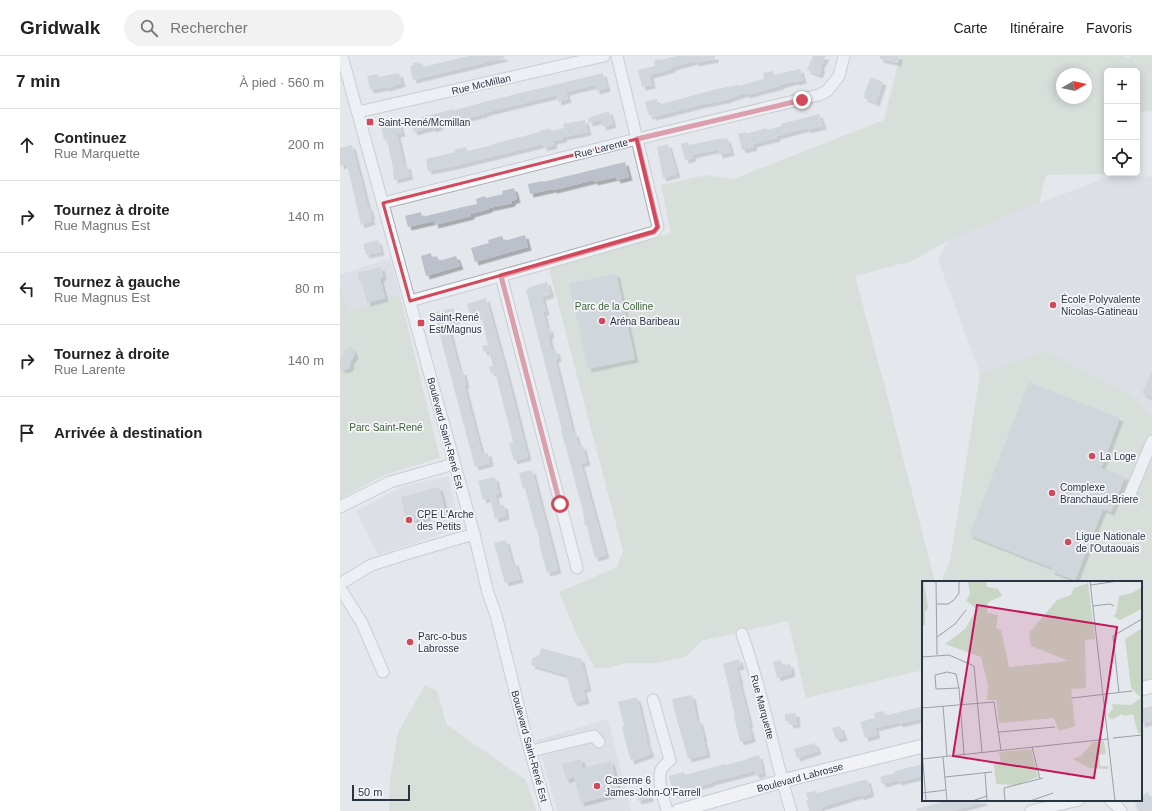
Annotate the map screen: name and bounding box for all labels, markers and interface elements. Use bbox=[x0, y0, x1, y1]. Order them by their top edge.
search box bbox=[124, 10, 404, 46]
text: Gridwalk bbox=[20, 17, 100, 38]
icon: search bbox=[138, 17, 160, 39]
text: Rechercher bbox=[170, 19, 248, 36]
text: Carte bbox=[953, 20, 988, 36]
text: Itinéraire bbox=[1010, 20, 1064, 36]
text: Favoris bbox=[1086, 20, 1132, 36]
north arrow bbox=[1056, 68, 1092, 104]
map controls bbox=[1104, 68, 1140, 176]
button: + bbox=[1104, 68, 1140, 104]
text: 7 min bbox=[16, 72, 60, 91]
street label: Rue McMillan bbox=[450, 72, 512, 97]
text: À pied · 560 m bbox=[239, 75, 324, 90]
route end bbox=[793, 91, 811, 109]
button: − bbox=[1104, 104, 1140, 140]
marker: Saint-René/Mcmillan bbox=[365, 117, 375, 127]
place label: Saint-René/Mcmillan bbox=[378, 117, 470, 128]
text: Continuez bbox=[54, 129, 127, 146]
icon: ahead bbox=[16, 134, 38, 156]
street label: Rue Larente bbox=[573, 136, 630, 160]
text: 200 m bbox=[288, 137, 324, 152]
button: locate bbox=[1104, 140, 1140, 176]
text: Rue Marquette bbox=[54, 146, 140, 161]
text: Tournez à droite bbox=[54, 201, 170, 218]
icon: right bbox=[16, 206, 38, 228]
text: 140 m bbox=[288, 209, 324, 224]
text: Rue Magnus Est bbox=[54, 218, 150, 233]
text: Tournez à gauche bbox=[54, 273, 180, 290]
icon: left bbox=[16, 278, 38, 300]
text: 80 m bbox=[295, 281, 324, 296]
text: Rue Magnus Est bbox=[54, 290, 150, 305]
place label: École Polyvalente Nicolas-Gatineau bbox=[1061, 293, 1141, 317]
marker: École Polyvalente Nicolas-Gatineau bbox=[1048, 300, 1058, 310]
park label: Parc de la Colline bbox=[575, 301, 654, 312]
place label: Saint-René Est/Magnus bbox=[429, 312, 482, 335]
marker: Aréna Baribeau bbox=[597, 316, 607, 326]
place label: Aréna Baribeau bbox=[610, 316, 680, 327]
marker: Saint-René Est/Magnus bbox=[416, 318, 426, 328]
text: Tournez à droite bbox=[54, 345, 170, 362]
icon: right bbox=[16, 350, 38, 372]
text: 140 m bbox=[288, 353, 324, 368]
text: Rue Larente bbox=[54, 362, 126, 377]
street label: Boulevard Saint-René Est bbox=[425, 376, 466, 490]
icon: arrive bbox=[16, 422, 38, 444]
park label: Parc Saint-René bbox=[349, 422, 423, 433]
text: Arrivée à destination bbox=[54, 424, 202, 441]
marker: La Loge bbox=[1087, 451, 1097, 461]
place label: La Loge bbox=[1100, 451, 1137, 462]
place label: Complexe Branchaud-Briere bbox=[1060, 482, 1139, 505]
marker: Complexe Branchaud-Briere bbox=[1047, 488, 1057, 498]
route start bbox=[551, 495, 569, 513]
place label: CPE L'Arche des Petits bbox=[417, 509, 474, 532]
marker: CPE L'Arche des Petits bbox=[404, 515, 414, 525]
place label: Ligue Nationale de l'Outaouais bbox=[1076, 531, 1146, 554]
marker: Ligue Nationale de l'Outaouais bbox=[1063, 537, 1073, 547]
inset map bbox=[922, 581, 1142, 801]
place label: Parc-o-bus Labrosse bbox=[418, 631, 467, 654]
marker: Parc-o-bus Labrosse bbox=[405, 637, 415, 647]
street label: Rue Marquette bbox=[749, 674, 777, 741]
street label: Boulevard Saint-René Est bbox=[509, 689, 550, 803]
street label: Boulevard Labrosse bbox=[756, 761, 845, 794]
place label: Caserne 6 James-John-O'Farrell bbox=[605, 775, 701, 798]
marker: Caserne 6 James-John-O'Farrell bbox=[592, 781, 602, 791]
scale bar bbox=[352, 783, 410, 802]
text: 50 m bbox=[358, 786, 382, 798]

